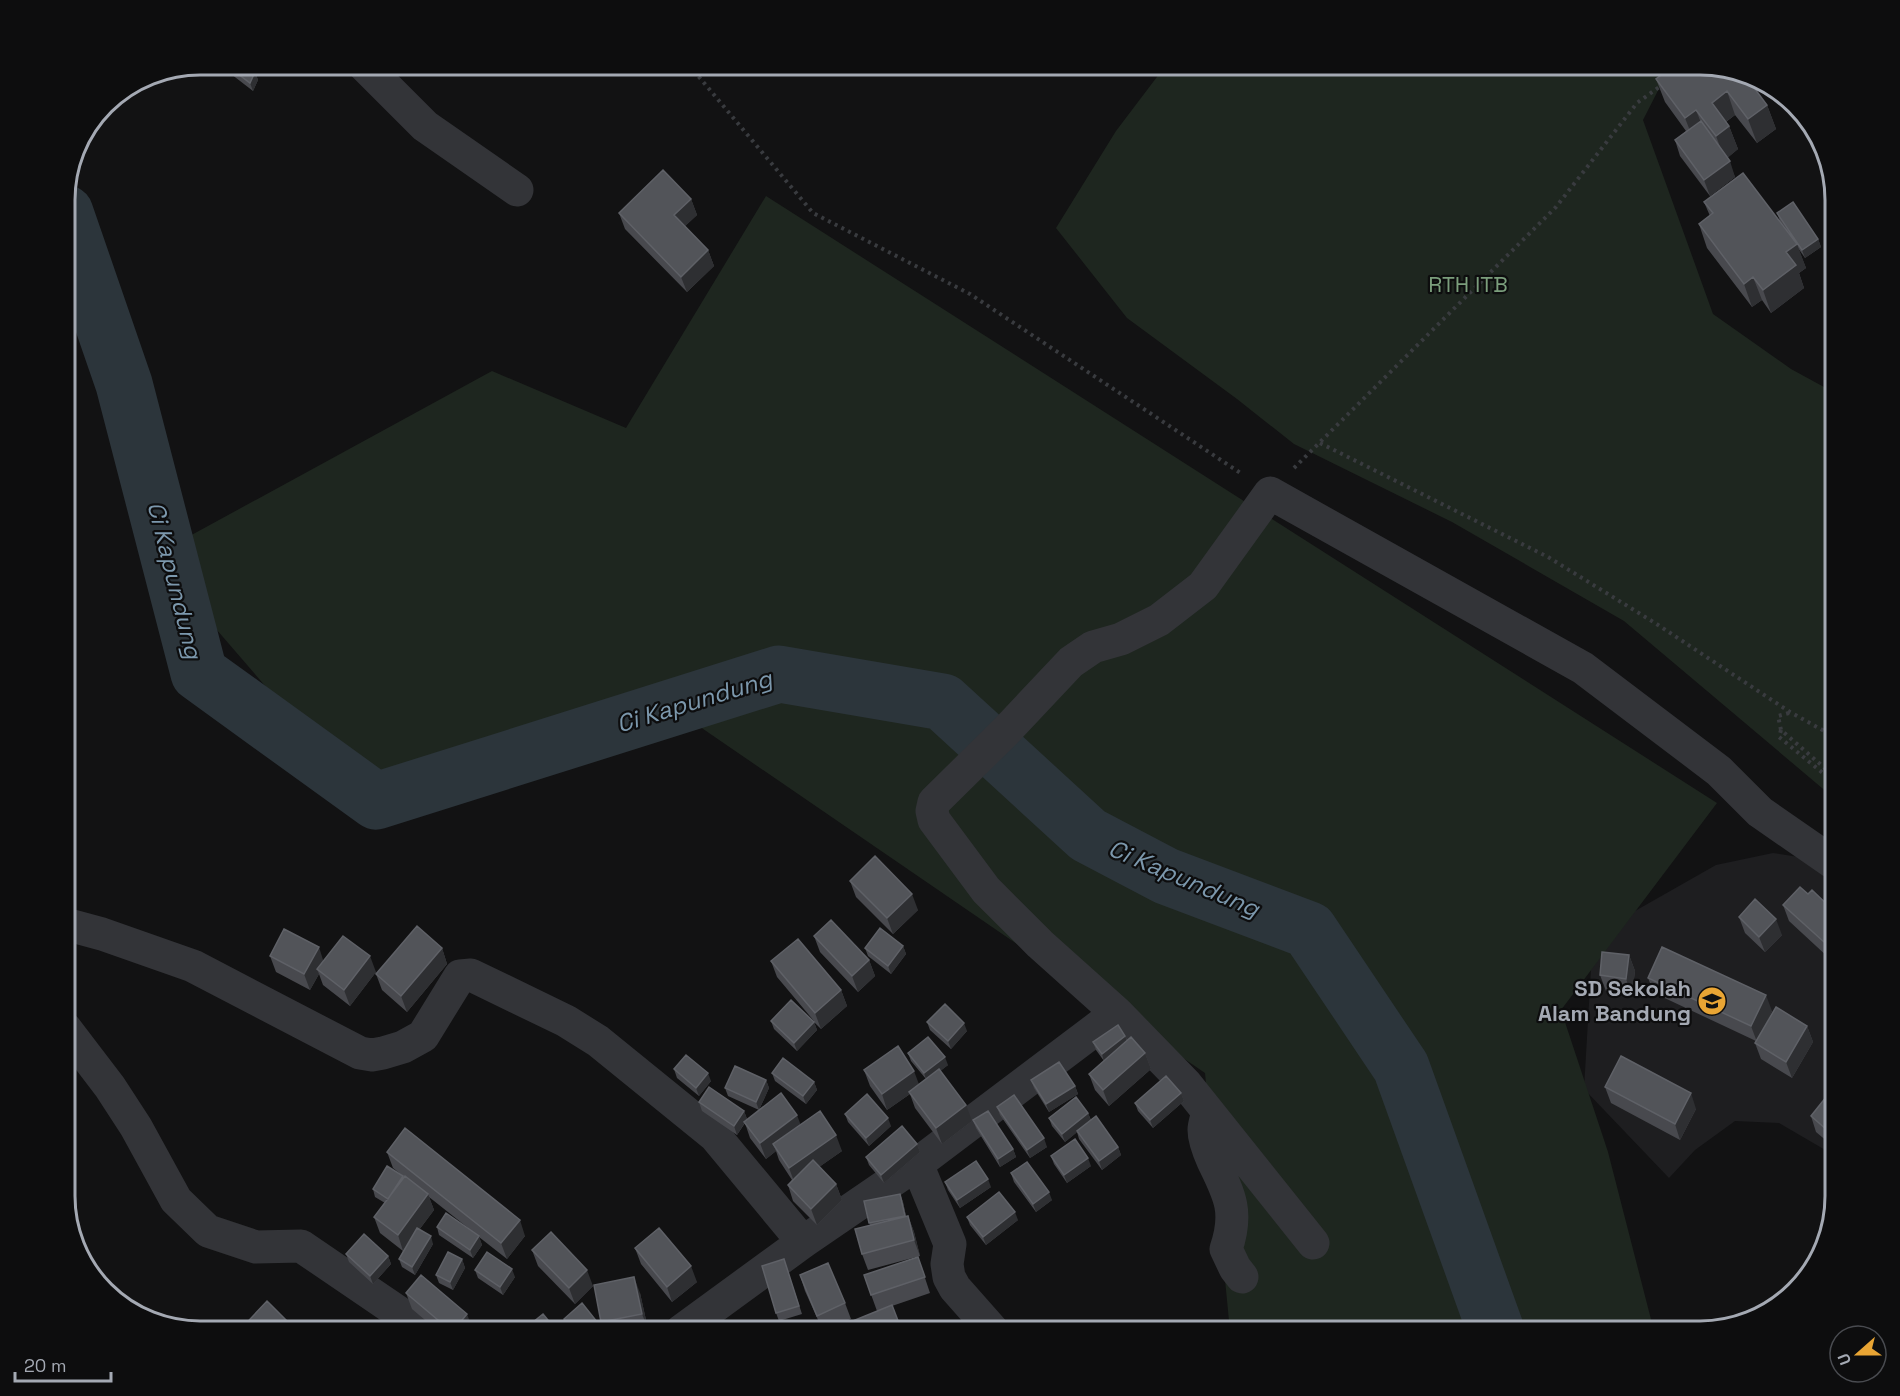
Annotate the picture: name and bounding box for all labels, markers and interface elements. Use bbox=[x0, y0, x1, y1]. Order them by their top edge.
park label: RTH ITB bbox=[1428, 270, 1508, 298]
water label: Ci Kapundung bbox=[140, 498, 210, 663]
water label: Ci Kapundung bbox=[612, 662, 777, 739]
water label: Ci Kapundung bbox=[1104, 832, 1266, 924]
place label: SD Sekolah Alam Bandung bbox=[1538, 974, 1691, 1027]
school or university icon: SD Sekolah Alam Bandung bbox=[1696, 985, 1728, 1017]
north arrow bbox=[1828, 1324, 1888, 1384]
scale bar bbox=[15, 1345, 111, 1383]
text: U bbox=[1833, 1350, 1856, 1368]
text: 20 m bbox=[24, 1354, 67, 1377]

